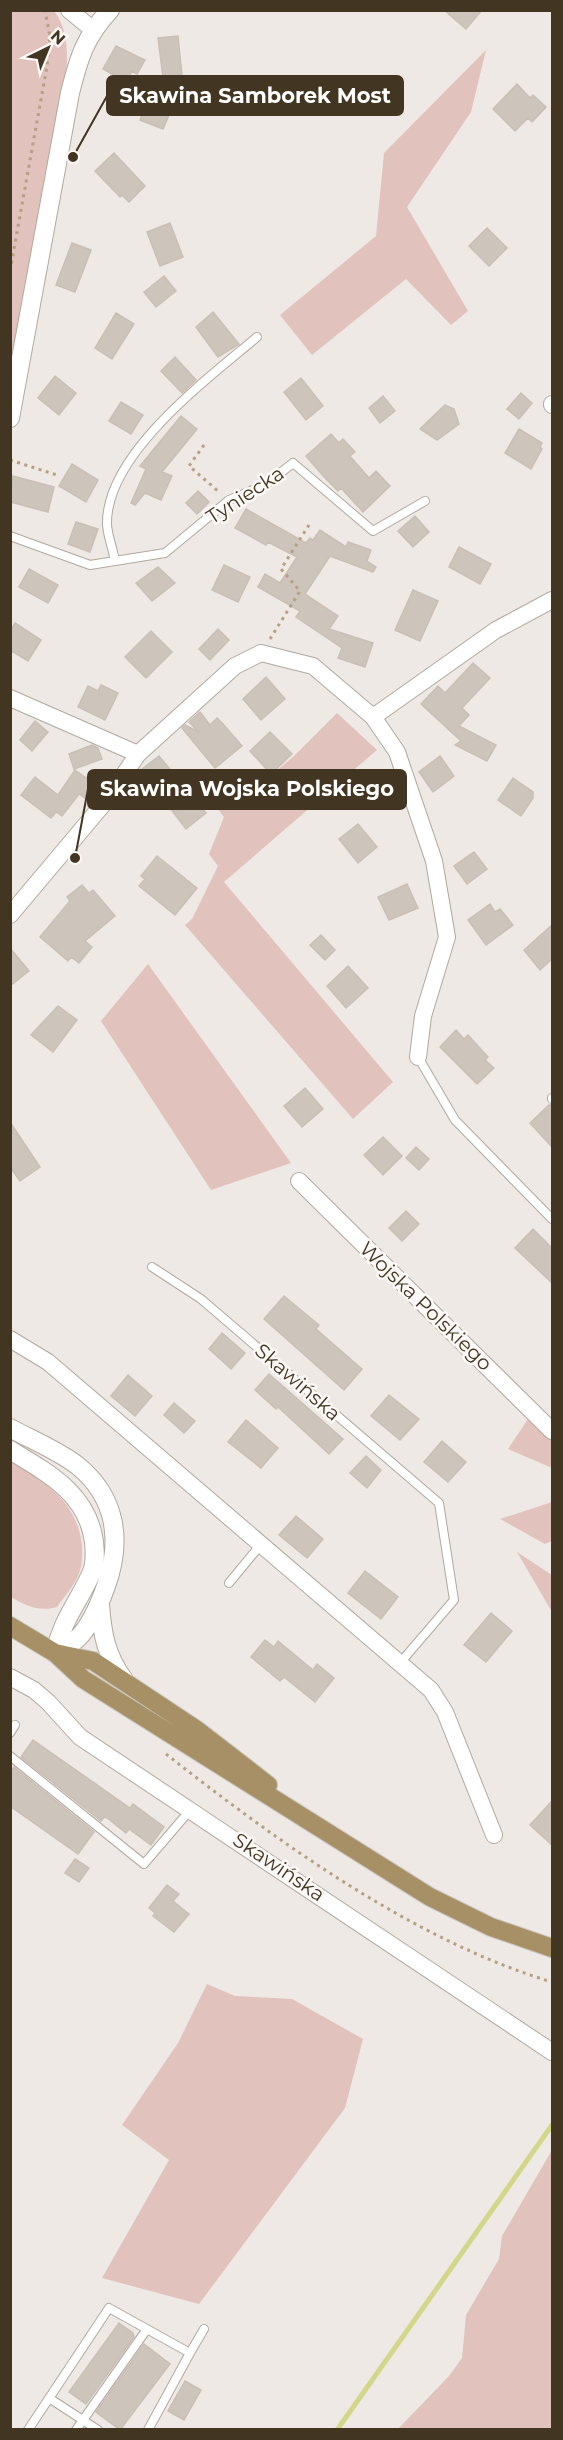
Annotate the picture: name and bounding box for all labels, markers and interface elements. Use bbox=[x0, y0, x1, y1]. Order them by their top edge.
north arrow bbox=[18, 18, 78, 78]
text: N bbox=[47, 26, 69, 49]
callout: Skawina Samborek Most bbox=[107, 76, 403, 115]
text: Skawina Samborek Most bbox=[119, 83, 391, 108]
street label: Tyniecka bbox=[202, 461, 288, 529]
callout: Skawina Wojska Polskiego bbox=[88, 770, 406, 809]
text: Skawina Wojska Polskiego bbox=[100, 776, 394, 801]
street label: Wojska Polskiego bbox=[355, 1237, 497, 1375]
street label: Skawińska bbox=[250, 1338, 346, 1426]
street label: Skawińska bbox=[229, 1828, 329, 1906]

